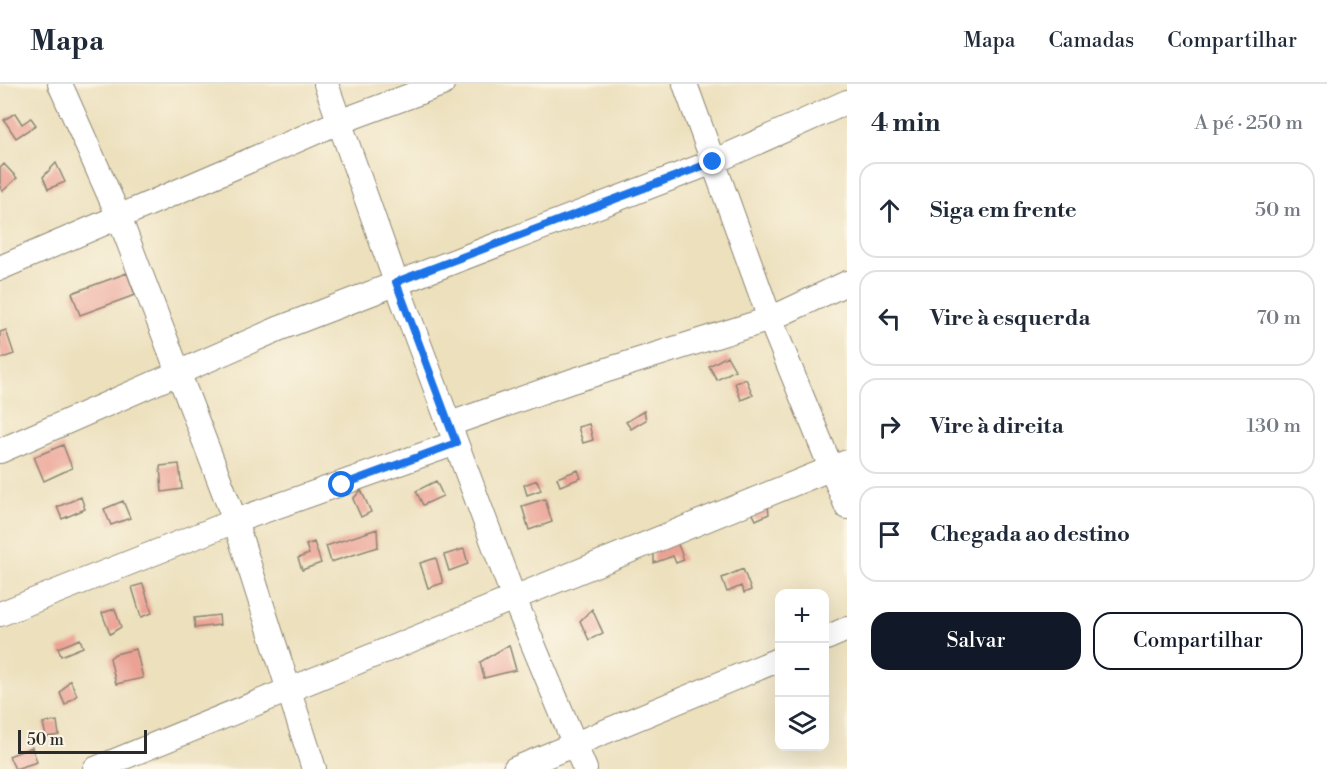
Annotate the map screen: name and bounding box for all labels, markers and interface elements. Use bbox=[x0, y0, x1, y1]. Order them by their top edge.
text: Mapa bbox=[30, 24, 104, 59]
text: Mapa bbox=[963, 28, 1015, 54]
text: Camadas bbox=[1048, 28, 1134, 54]
text: Compartilhar bbox=[1167, 28, 1297, 54]
text: 4 min bbox=[871, 107, 941, 139]
text: A pé · 250 m bbox=[1195, 111, 1303, 136]
route end bbox=[699, 148, 725, 174]
icon: ahead bbox=[873, 194, 906, 227]
text: Siga em frente bbox=[930, 197, 1077, 224]
text: 50 m bbox=[1255, 198, 1301, 223]
icon: left bbox=[873, 302, 906, 335]
text: Vire à esquerda bbox=[930, 305, 1090, 332]
text: 70 m bbox=[1257, 306, 1301, 331]
icon: right bbox=[873, 410, 906, 443]
text: Vire à direita bbox=[930, 413, 1064, 440]
text: 130 m bbox=[1246, 414, 1301, 439]
route start bbox=[328, 471, 354, 497]
icon: arrive bbox=[873, 518, 906, 551]
text: Chegada ao destino bbox=[930, 521, 1130, 548]
map controls bbox=[775, 589, 829, 751]
button: + bbox=[775, 589, 829, 643]
button: Salvar bbox=[871, 612, 1081, 670]
button: Compartilhar bbox=[1093, 612, 1303, 670]
button: − bbox=[775, 643, 829, 697]
button: layers bbox=[775, 697, 829, 751]
scale bar bbox=[18, 727, 147, 754]
text: 50 m bbox=[27, 730, 64, 750]

